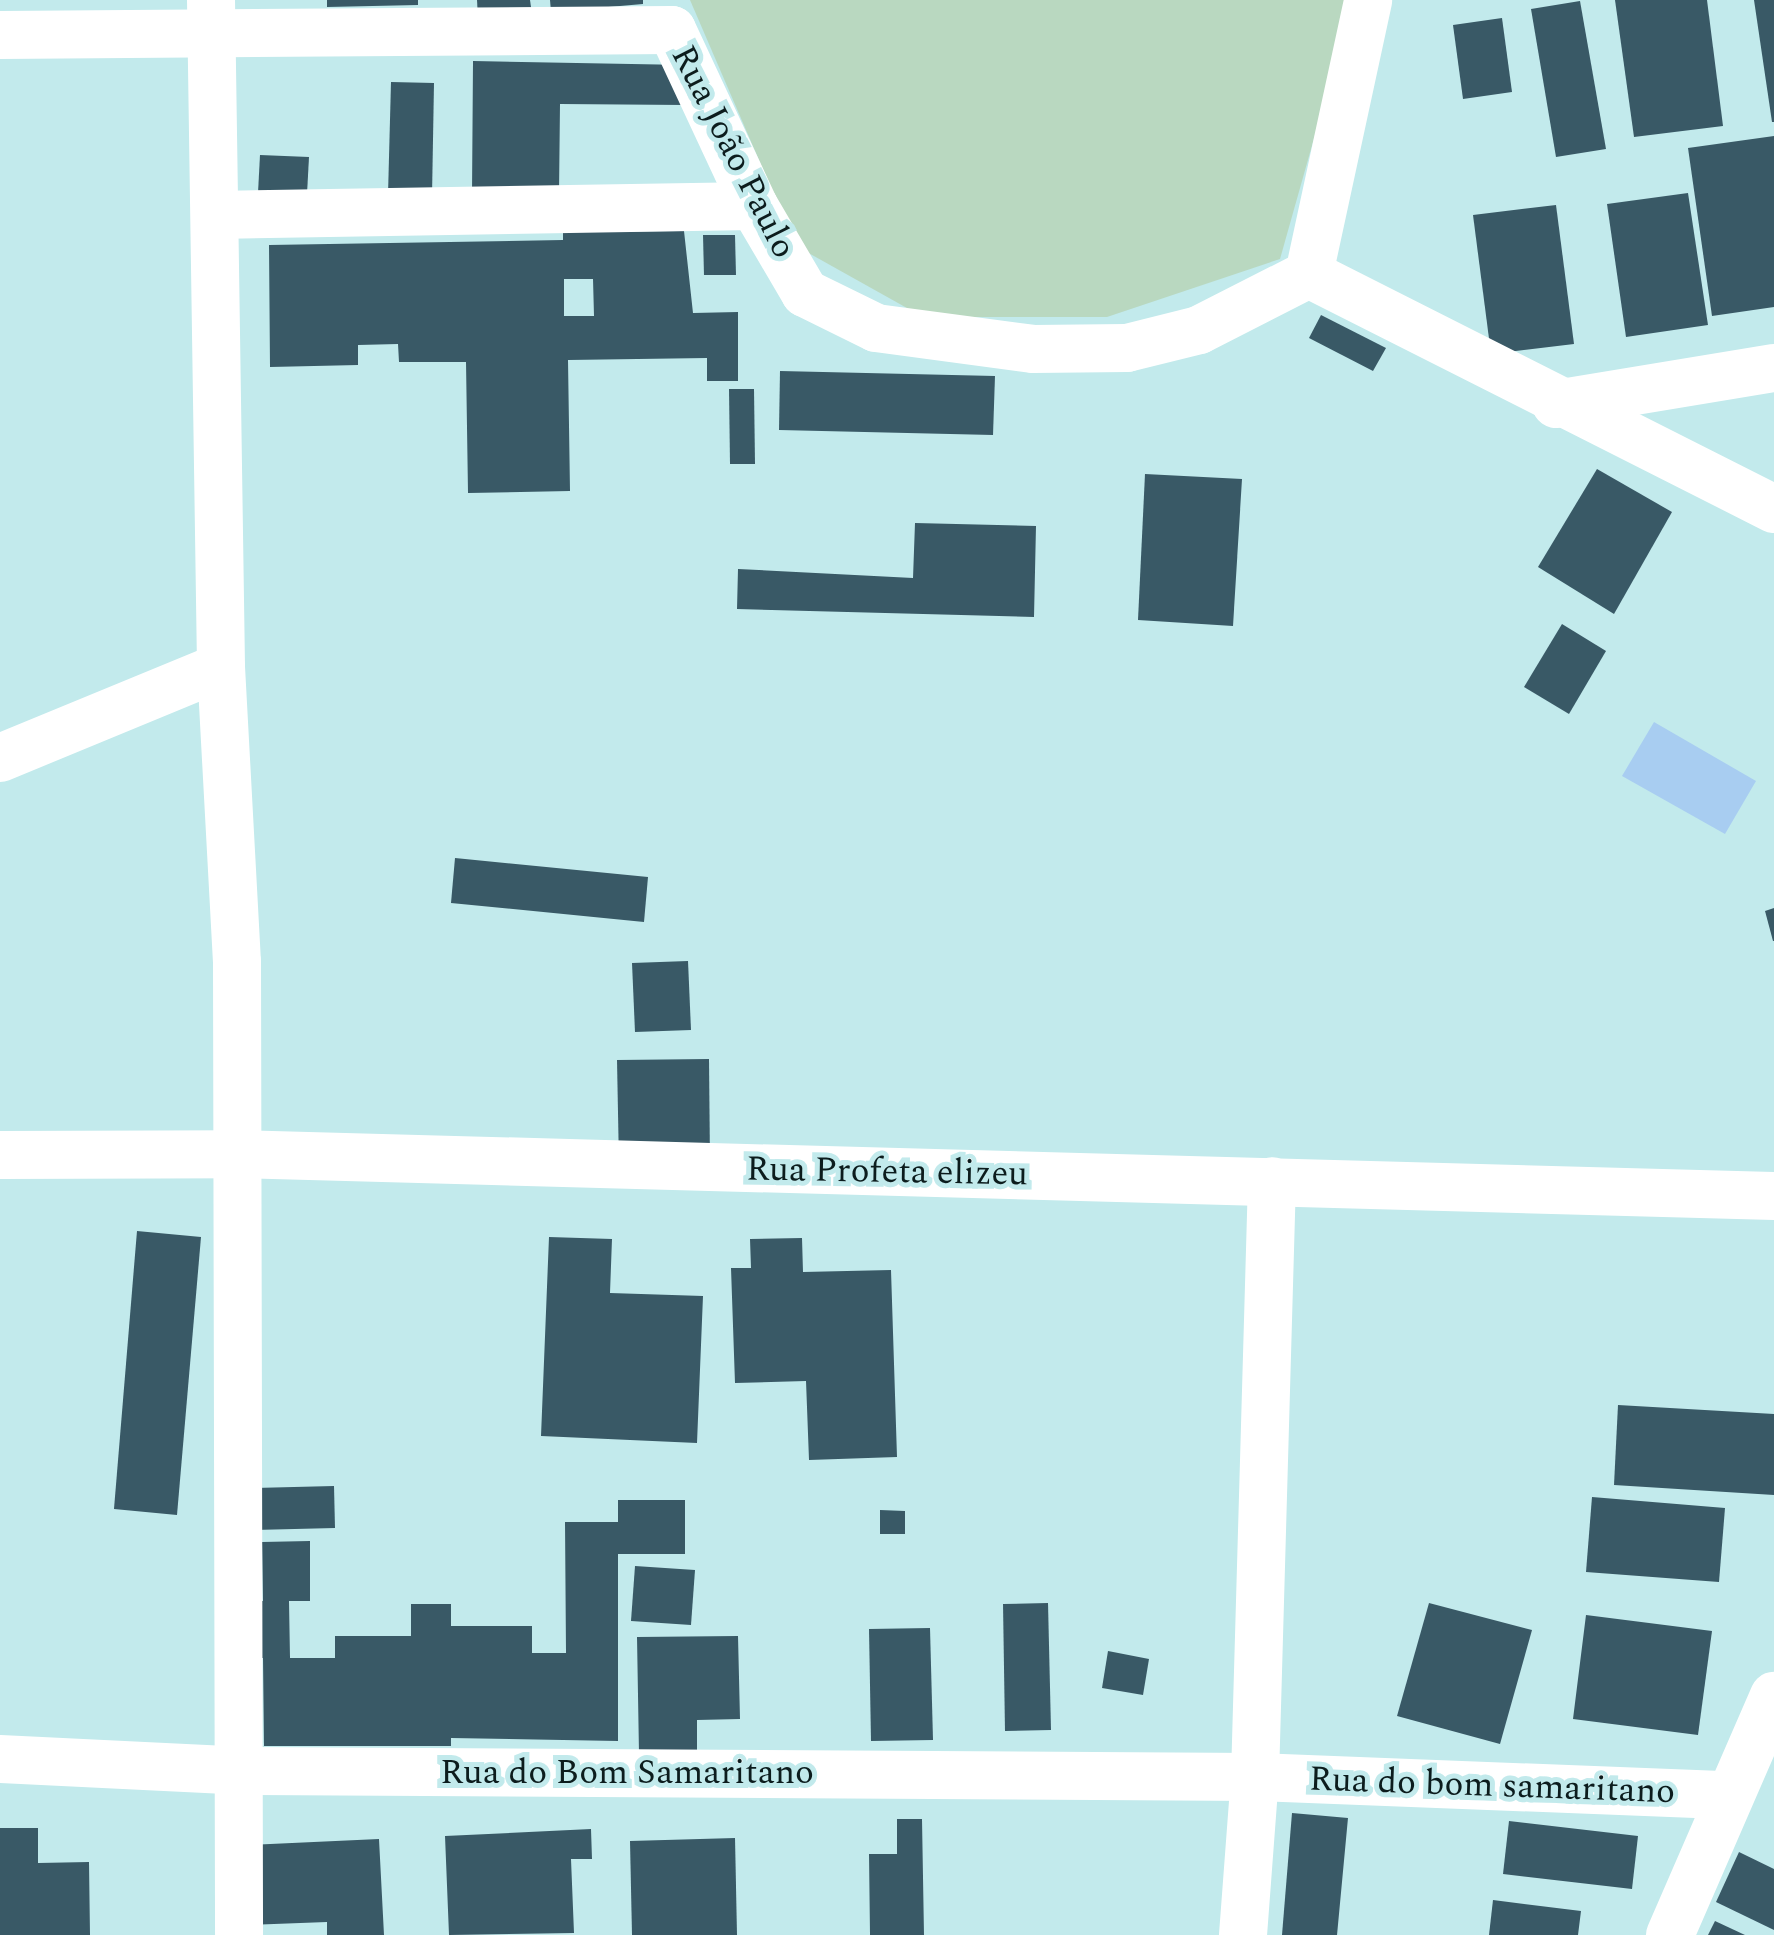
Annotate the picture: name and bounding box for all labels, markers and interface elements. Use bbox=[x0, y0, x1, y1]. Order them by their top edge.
street label: Rua João Paulo bbox=[661, 39, 805, 265]
street label: Rua Profeta elizeu bbox=[746, 1149, 1028, 1195]
street label: Rua do Bom Samaritano bbox=[440, 1752, 814, 1794]
street label: Rua do bom samaritano bbox=[1308, 1759, 1676, 1813]

